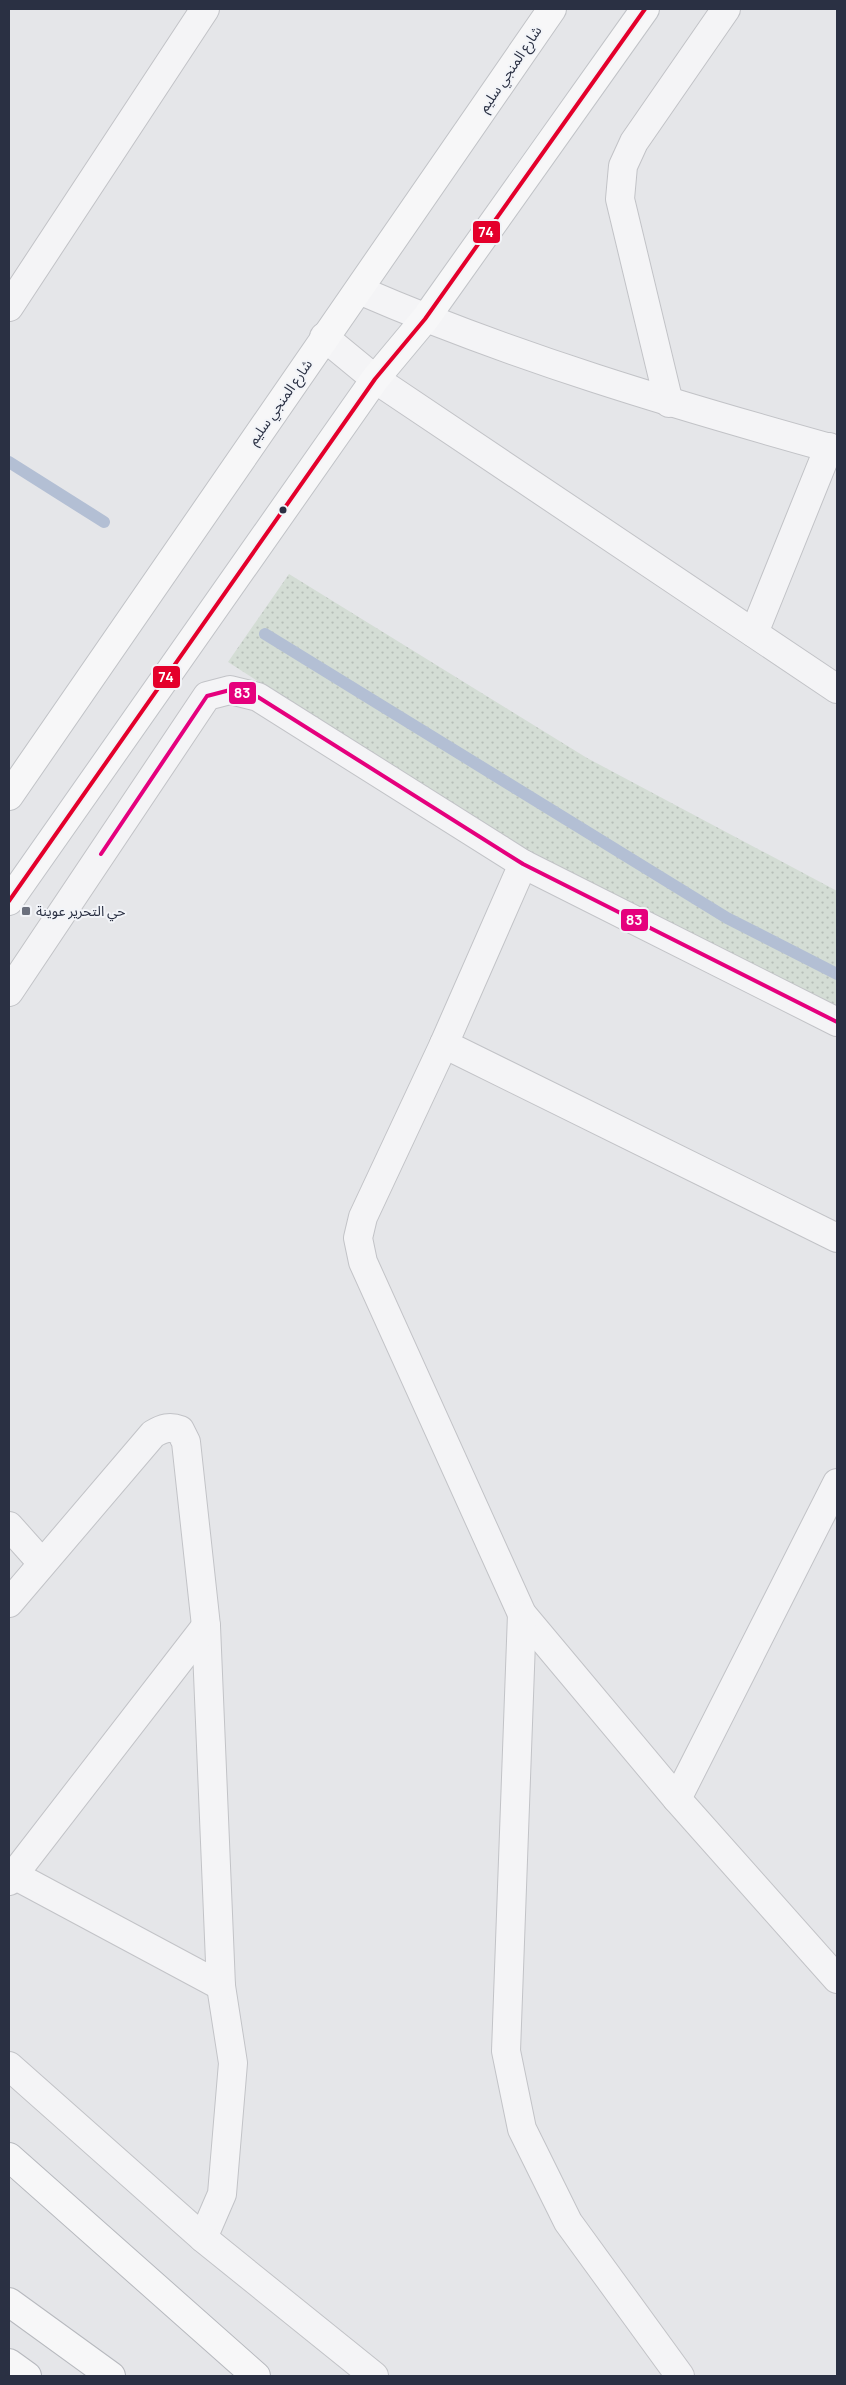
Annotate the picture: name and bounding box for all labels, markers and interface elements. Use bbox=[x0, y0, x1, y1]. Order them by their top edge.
street label: شارع المنجي سليم bbox=[474, 22, 547, 117]
line badge: 74 bbox=[472, 220, 501, 244]
text: 74 bbox=[478, 222, 494, 241]
street label: شارع المنجي سليم bbox=[243, 355, 318, 450]
unlabelled marker bbox=[278, 505, 288, 515]
line badge: 74 bbox=[152, 665, 181, 689]
text: 74 bbox=[158, 667, 174, 686]
line badge: 83 bbox=[228, 681, 257, 705]
text: 83 bbox=[234, 683, 250, 702]
place label: حي التحرير عوينة bbox=[36, 901, 126, 922]
marker: حي التحرير عوينة bbox=[20, 905, 32, 917]
line badge: 83 bbox=[620, 908, 649, 932]
text: 83 bbox=[626, 910, 642, 929]

